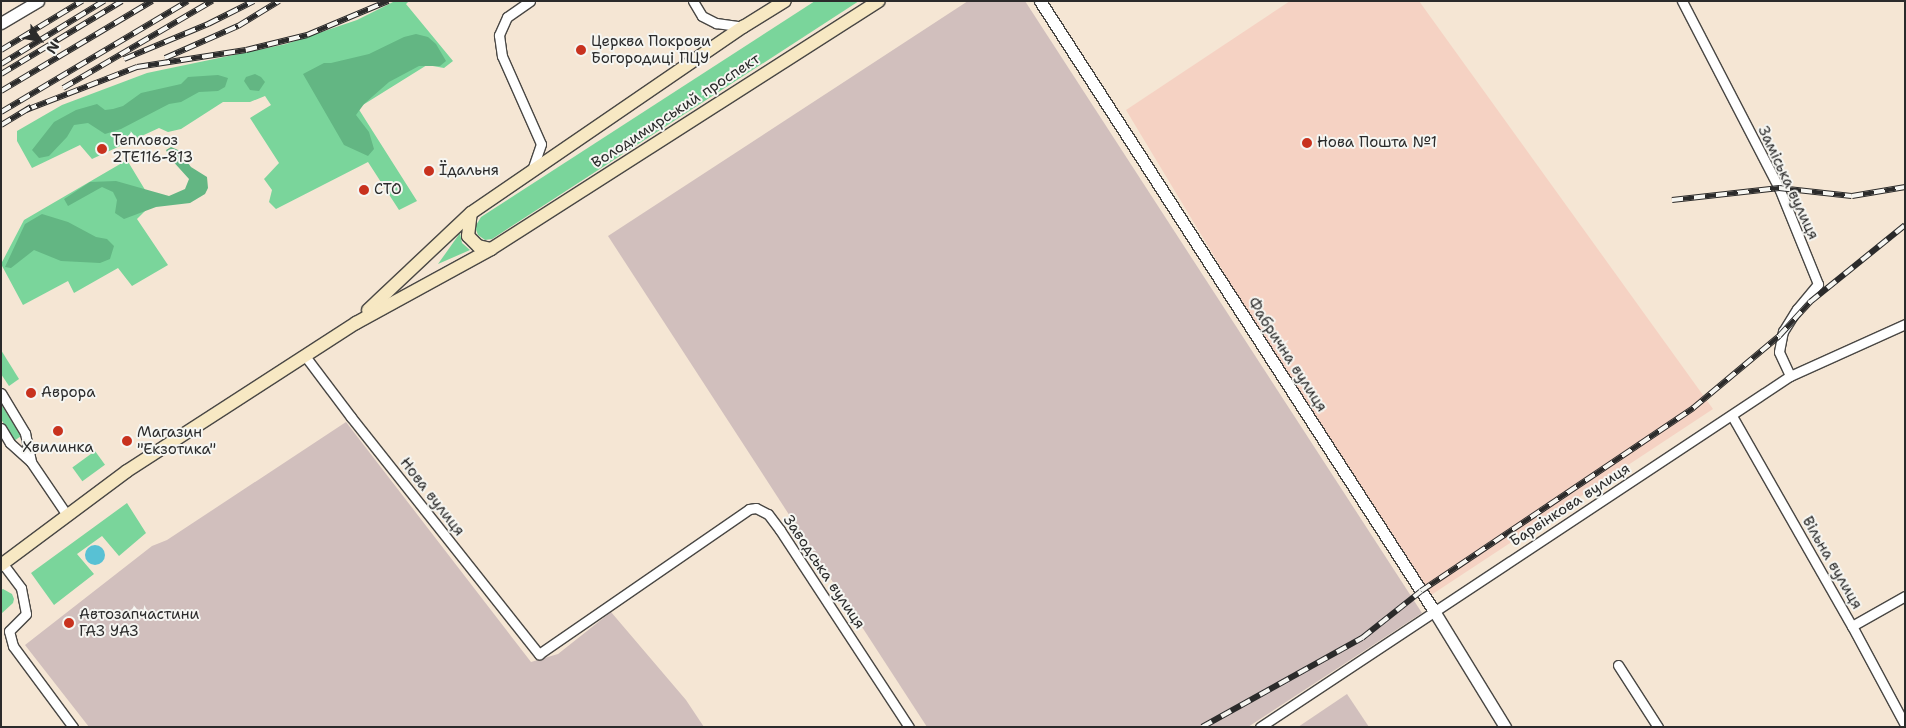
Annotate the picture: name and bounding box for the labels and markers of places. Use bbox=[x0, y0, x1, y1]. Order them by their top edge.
place label: Церква Покрови Богородиці ПЦУ bbox=[591, 32, 711, 67]
marker: Церква Покрови Богородиці ПЦУ bbox=[575, 44, 587, 56]
place label: Тепловоз 2ТЕ116-813 bbox=[112, 131, 193, 166]
place label: Нова Пошта №1 bbox=[1317, 134, 1437, 152]
marker: Нова Пошта №1 bbox=[1301, 137, 1313, 149]
marker: Тепловоз 2ТЕ116-813 bbox=[96, 143, 108, 155]
place label: Їдальня bbox=[439, 162, 499, 180]
marker: Їдальня bbox=[423, 165, 435, 177]
place label: СТО bbox=[374, 181, 402, 199]
marker: СТО bbox=[358, 184, 370, 196]
place label: Аврора bbox=[41, 384, 95, 402]
marker: Аврора bbox=[25, 387, 37, 399]
place label: Магазин "Екзотика" bbox=[137, 423, 216, 458]
marker: Хвилинка bbox=[52, 425, 64, 437]
marker: Магазин "Екзотика" bbox=[121, 435, 133, 447]
place label: Хвилинка bbox=[22, 439, 94, 457]
place label: Автозапчастини ГАЗ УАЗ bbox=[79, 605, 199, 640]
marker: Автозапчастини ГАЗ УАЗ bbox=[63, 617, 75, 629]

